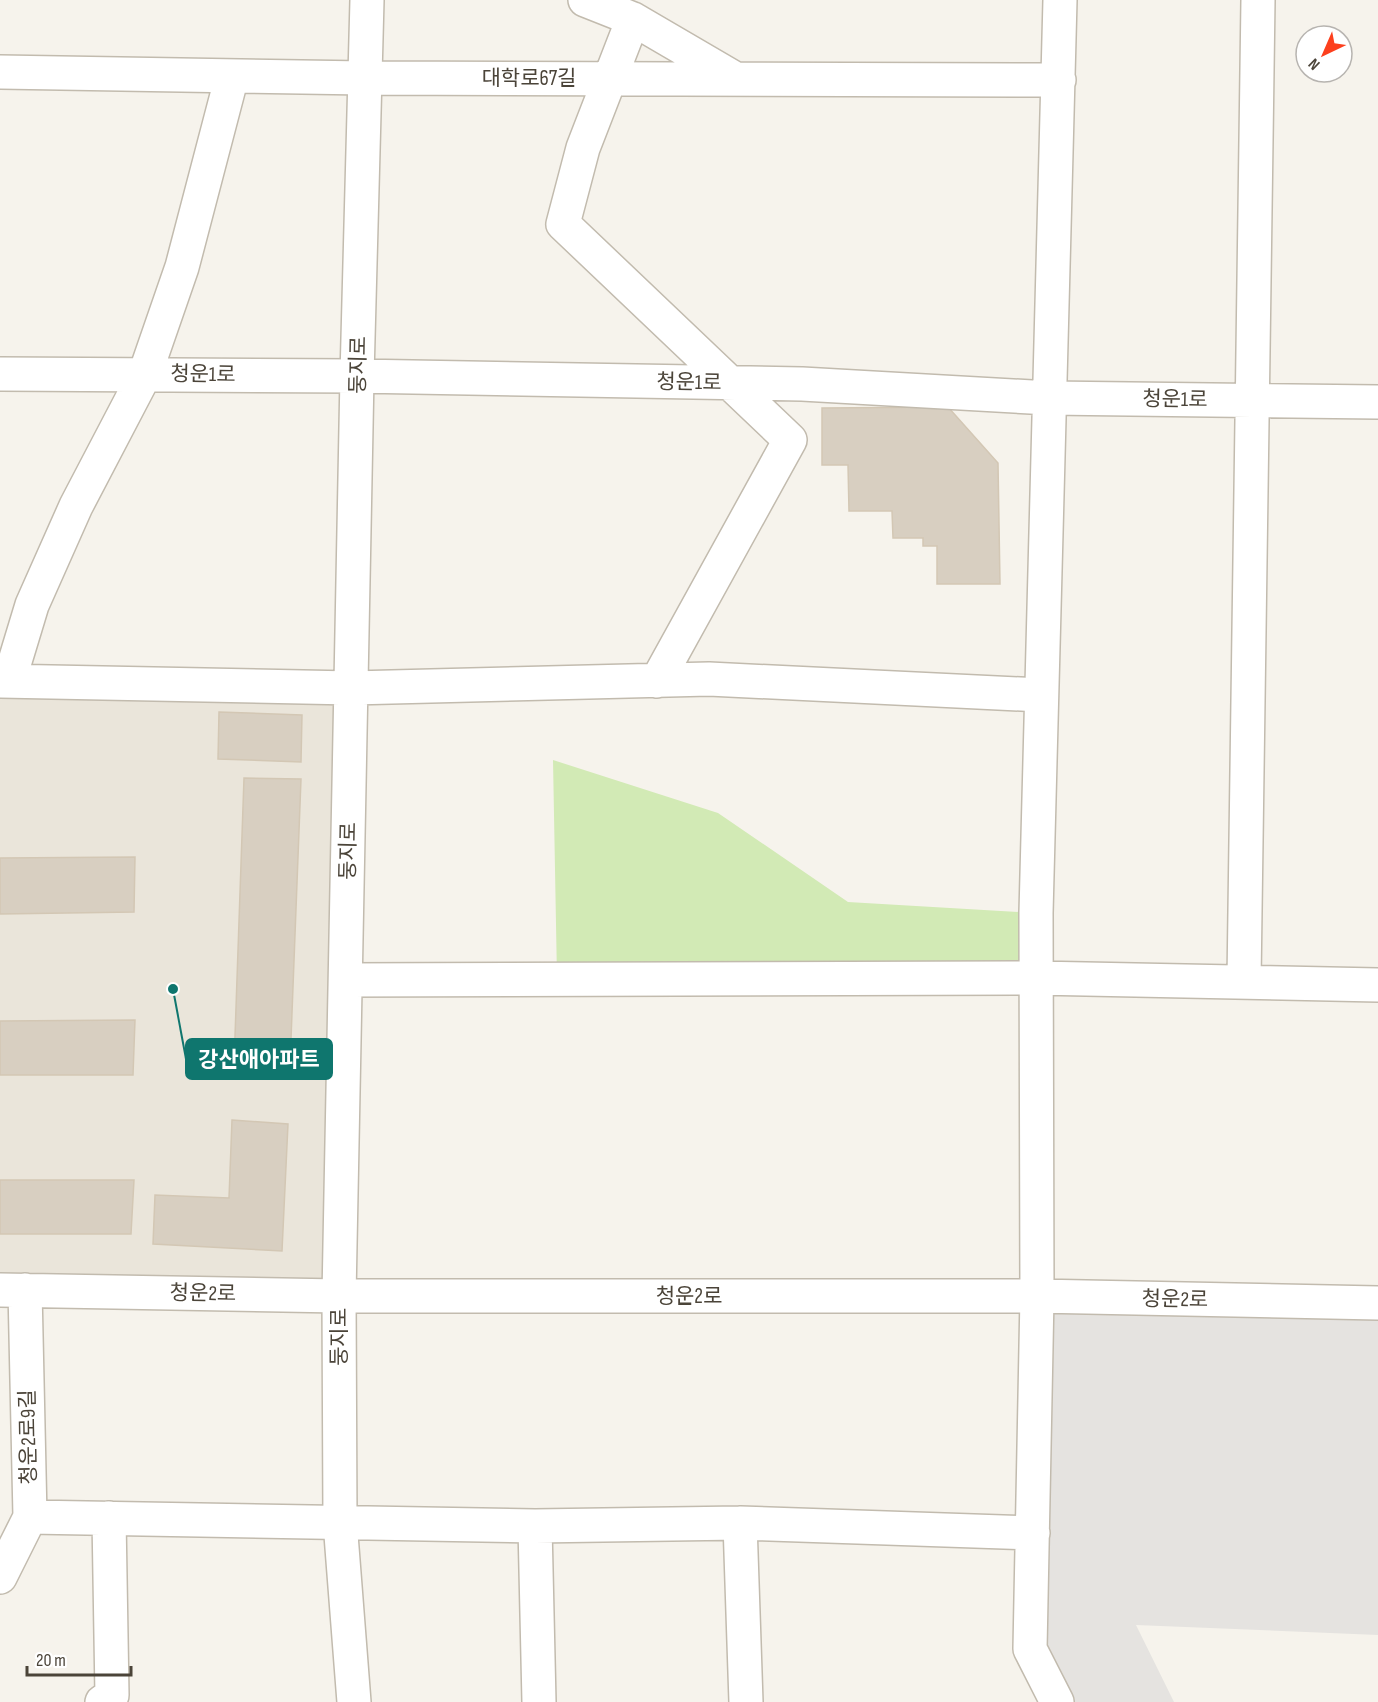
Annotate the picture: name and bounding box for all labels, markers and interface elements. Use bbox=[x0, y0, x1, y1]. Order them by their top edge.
north arrow bbox=[1294, 24, 1354, 84]
text: N bbox=[1305, 54, 1324, 74]
street label: 대학로67길 bbox=[482, 66, 576, 91]
street label: 둥지로 bbox=[345, 336, 372, 394]
street label: 청운1로 bbox=[170, 361, 236, 388]
street label: 청운1로 bbox=[656, 369, 722, 396]
street label: 청운1로 bbox=[1142, 386, 1208, 413]
street label: 둥지로 bbox=[335, 822, 362, 880]
callout: 강산애아파트 bbox=[186, 1039, 332, 1079]
text: 강산애아파트 bbox=[198, 1047, 320, 1074]
street label: 청운2로 bbox=[169, 1280, 237, 1307]
street label: 청운2로 bbox=[656, 1284, 722, 1309]
street label: 청운2로 bbox=[1141, 1286, 1209, 1313]
street label: 둥지로 bbox=[327, 1308, 352, 1366]
street label: 청운2로9길 bbox=[15, 1389, 42, 1485]
scale bar bbox=[27, 1639, 130, 1677]
text: 20 m bbox=[36, 1650, 66, 1671]

